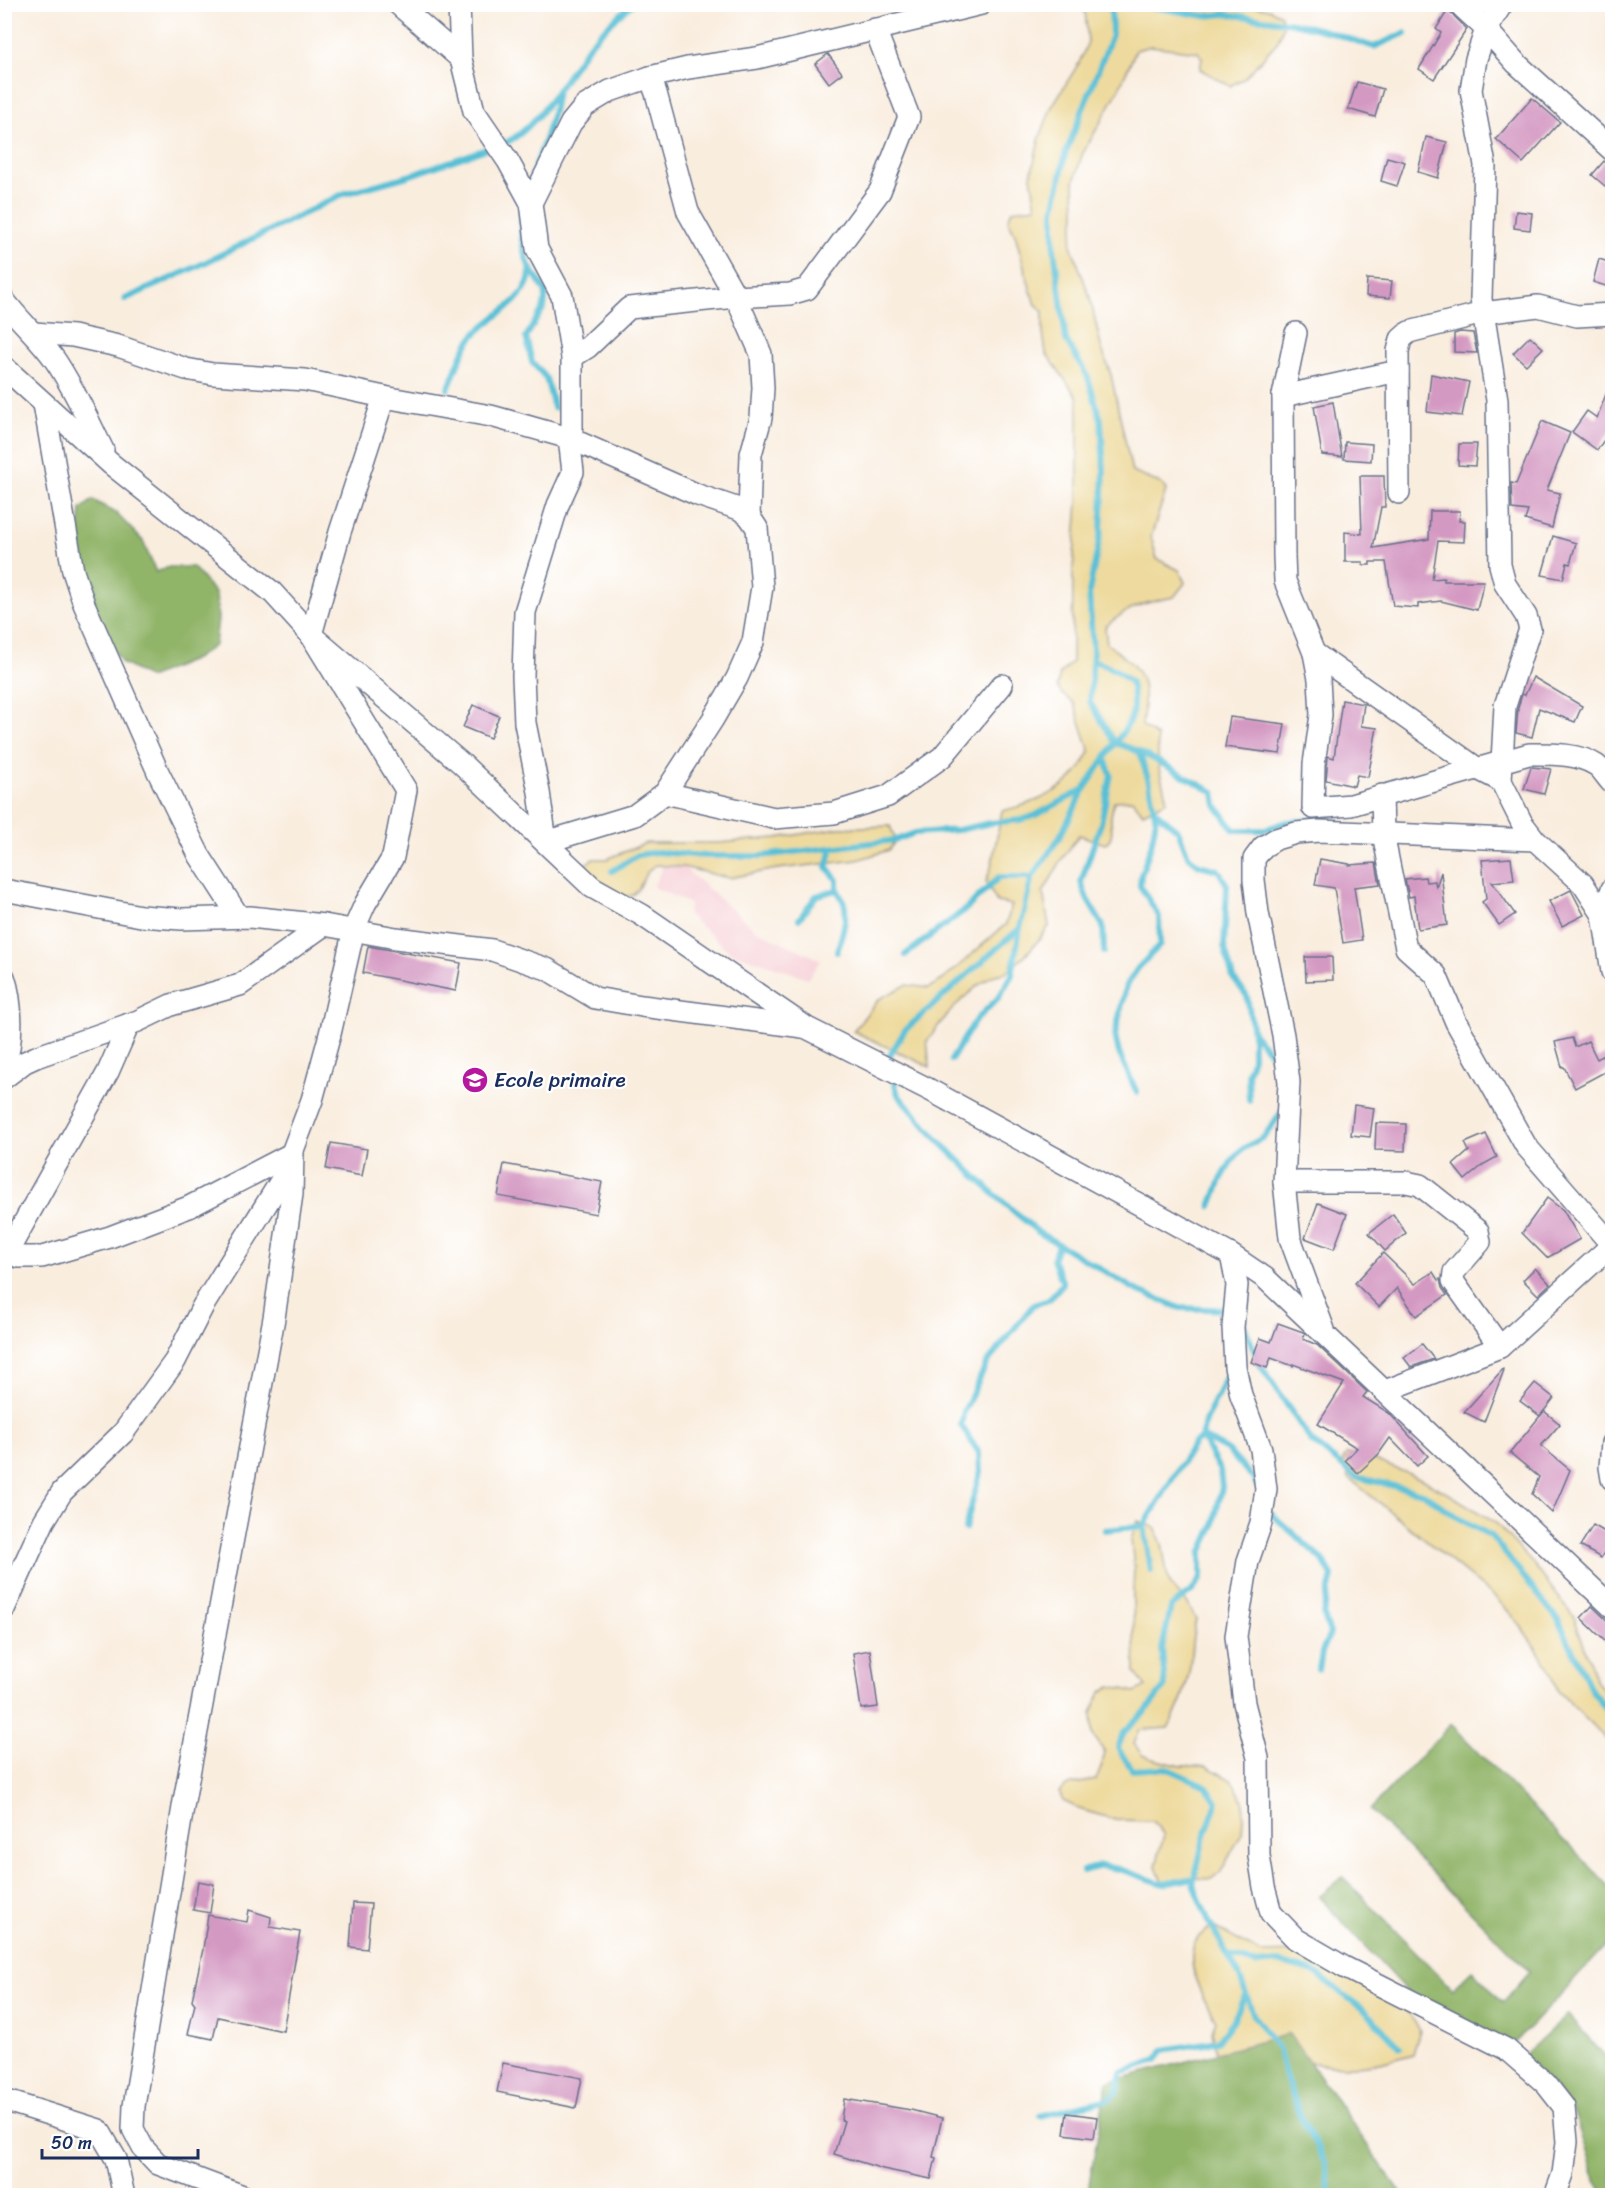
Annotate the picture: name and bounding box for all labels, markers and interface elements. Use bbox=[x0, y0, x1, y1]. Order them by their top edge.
place label: Ecole primaire bbox=[494, 1061, 626, 1099]
school or university icon: Ecole primaire bbox=[460, 1065, 490, 1095]
scale bar bbox=[42, 2122, 198, 2160]
text: 50 m bbox=[51, 2127, 92, 2159]

